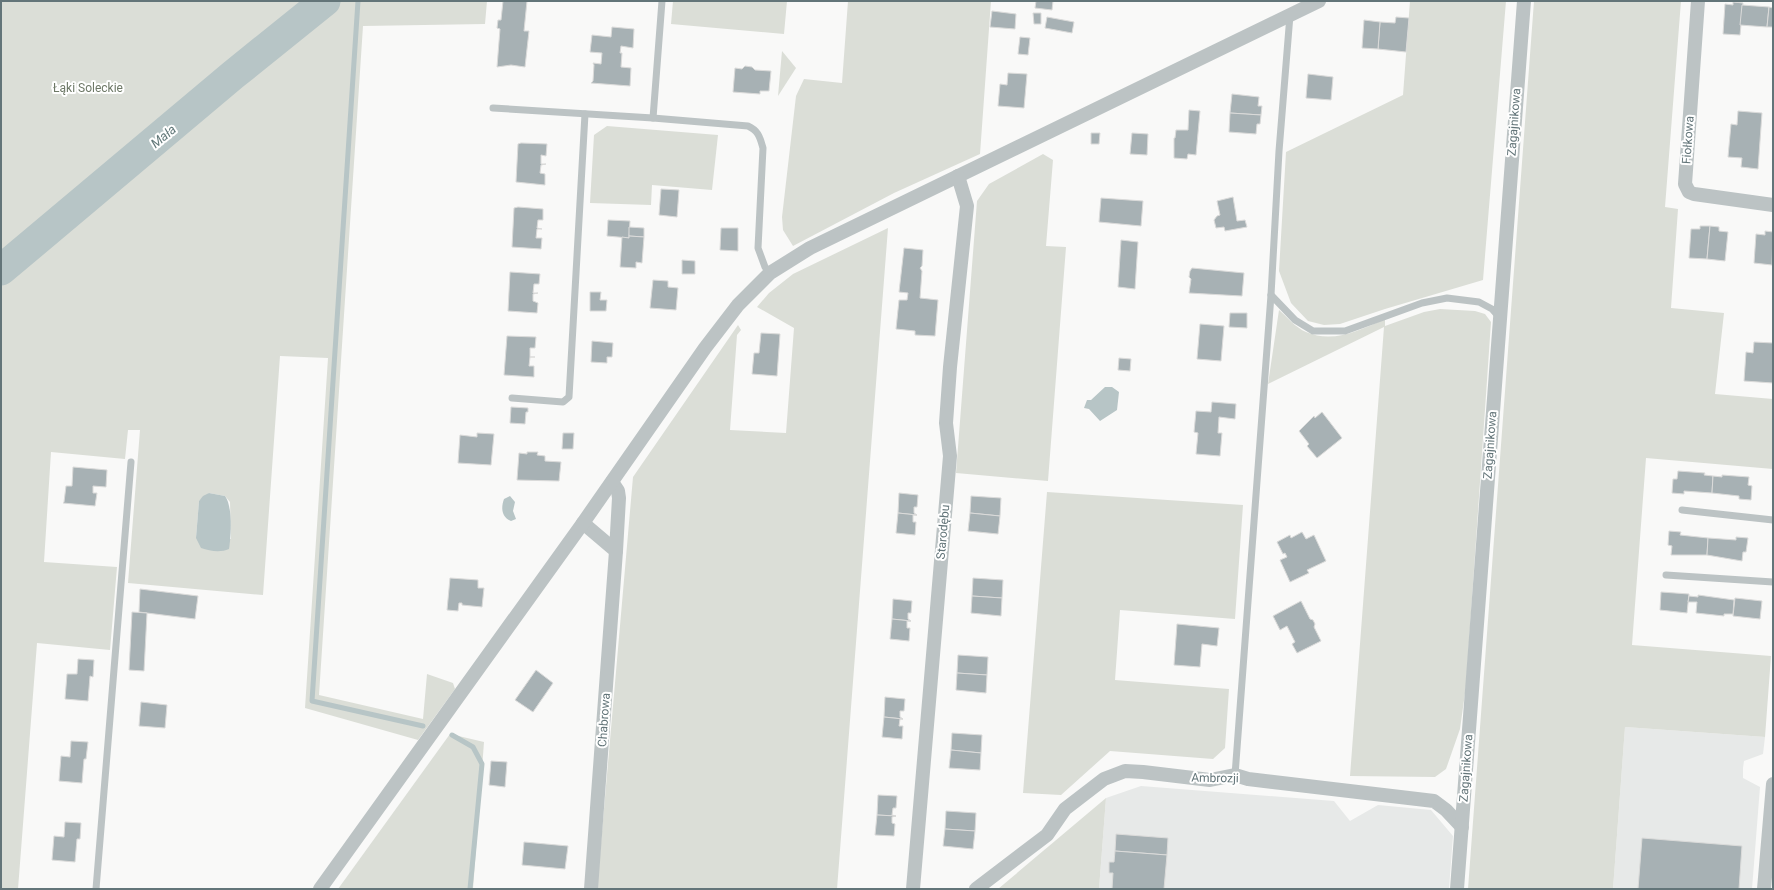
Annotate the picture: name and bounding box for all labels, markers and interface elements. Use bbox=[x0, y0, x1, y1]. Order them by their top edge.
park label: Łąki Soleckie bbox=[53, 81, 123, 95]
street label: Zagajnikowa bbox=[1505, 88, 1523, 156]
street label: Fiołkowa bbox=[1679, 116, 1697, 164]
water label: Mała bbox=[148, 122, 179, 151]
street label: Zagajnikowa bbox=[1481, 411, 1499, 479]
street label: Starodębu bbox=[934, 504, 952, 560]
street label: Chabrowa bbox=[595, 693, 613, 747]
street label: Zagajnikowa bbox=[1457, 734, 1475, 802]
street label: Ambrozji bbox=[1191, 771, 1239, 785]

